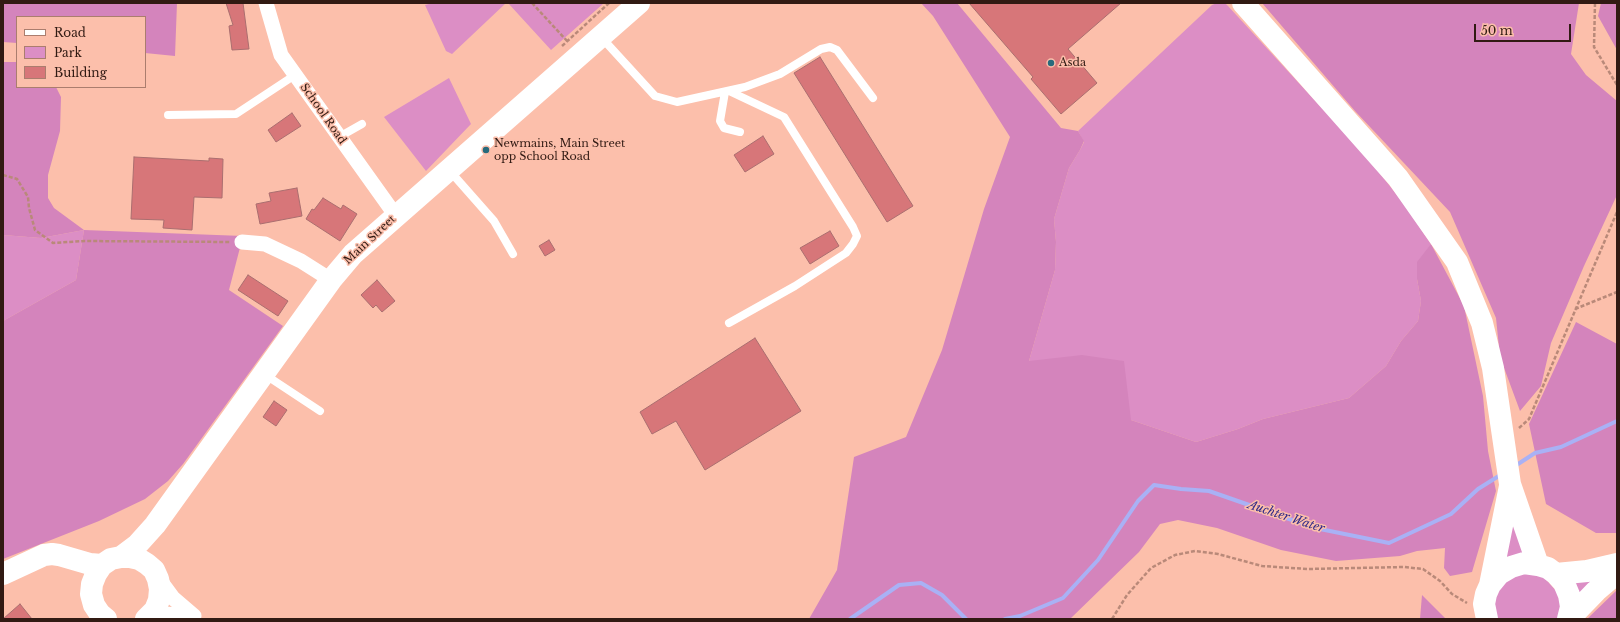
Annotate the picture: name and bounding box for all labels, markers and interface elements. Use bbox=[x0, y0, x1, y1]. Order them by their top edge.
legend bbox=[16, 16, 146, 88]
scale bar bbox=[1476, 16, 1573, 42]
text: 50 m bbox=[1481, 23, 1513, 38]
text: Road bbox=[54, 25, 86, 40]
text: Park bbox=[54, 45, 82, 60]
place label: Asda bbox=[1059, 56, 1086, 70]
marker: Asda bbox=[1046, 58, 1056, 68]
text: Building bbox=[54, 65, 107, 80]
street label: School Road bbox=[297, 81, 349, 147]
place label: Newmains, Main Street opp School Road bbox=[494, 137, 625, 163]
marker: Newmains, Main Street opp School Road bbox=[481, 145, 491, 155]
street label: Main Street bbox=[341, 213, 399, 267]
water label: Auchter Water bbox=[1246, 498, 1326, 536]

